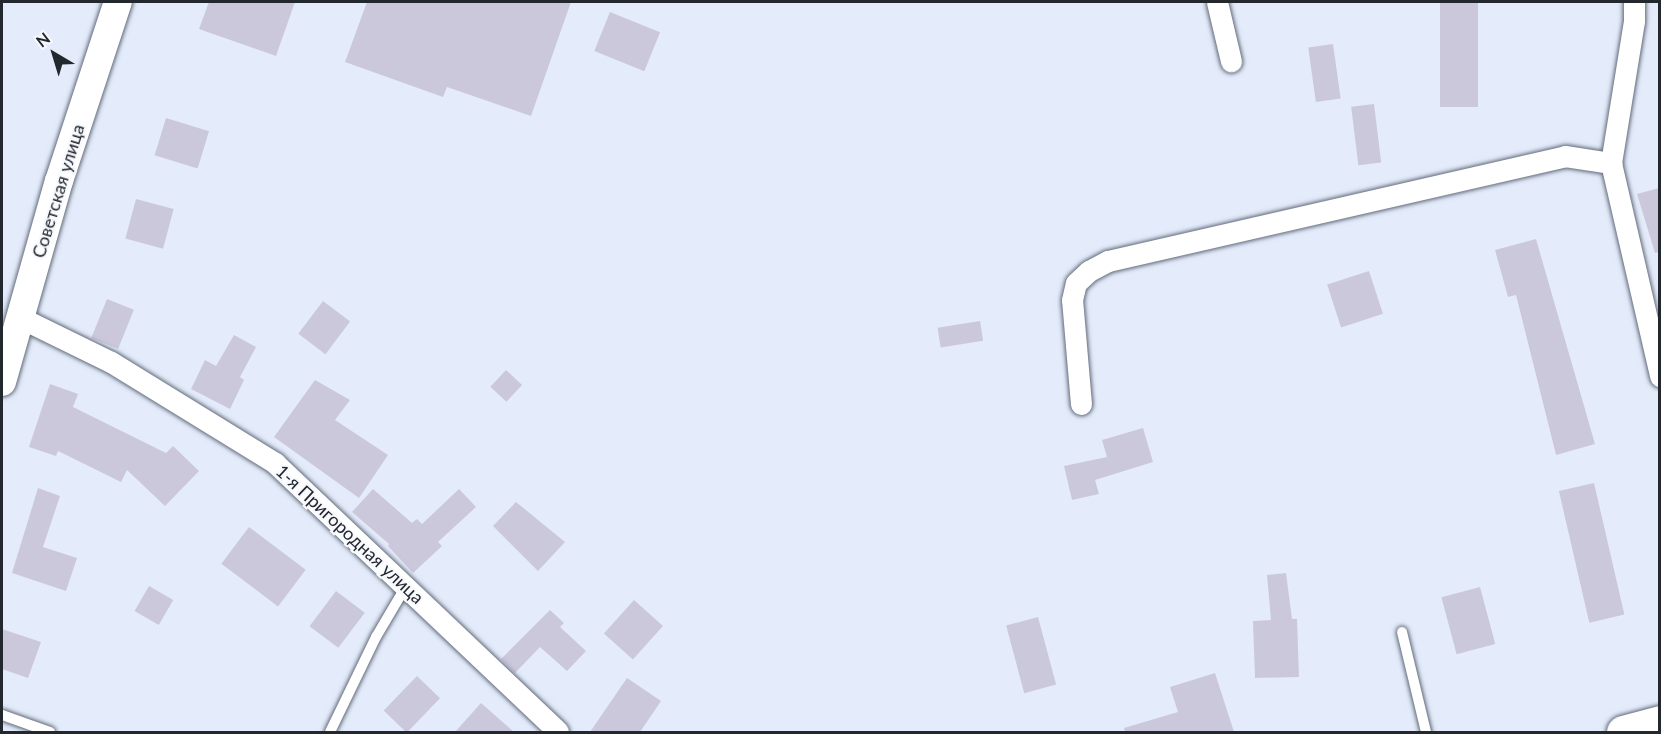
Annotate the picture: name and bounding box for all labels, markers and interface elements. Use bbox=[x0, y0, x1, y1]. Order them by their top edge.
north arrow bbox=[24, 24, 84, 84]
text: N bbox=[32, 28, 53, 51]
street label: Советская улица bbox=[27, 122, 89, 260]
street label: 1-я Пригородная улица bbox=[272, 460, 428, 608]

